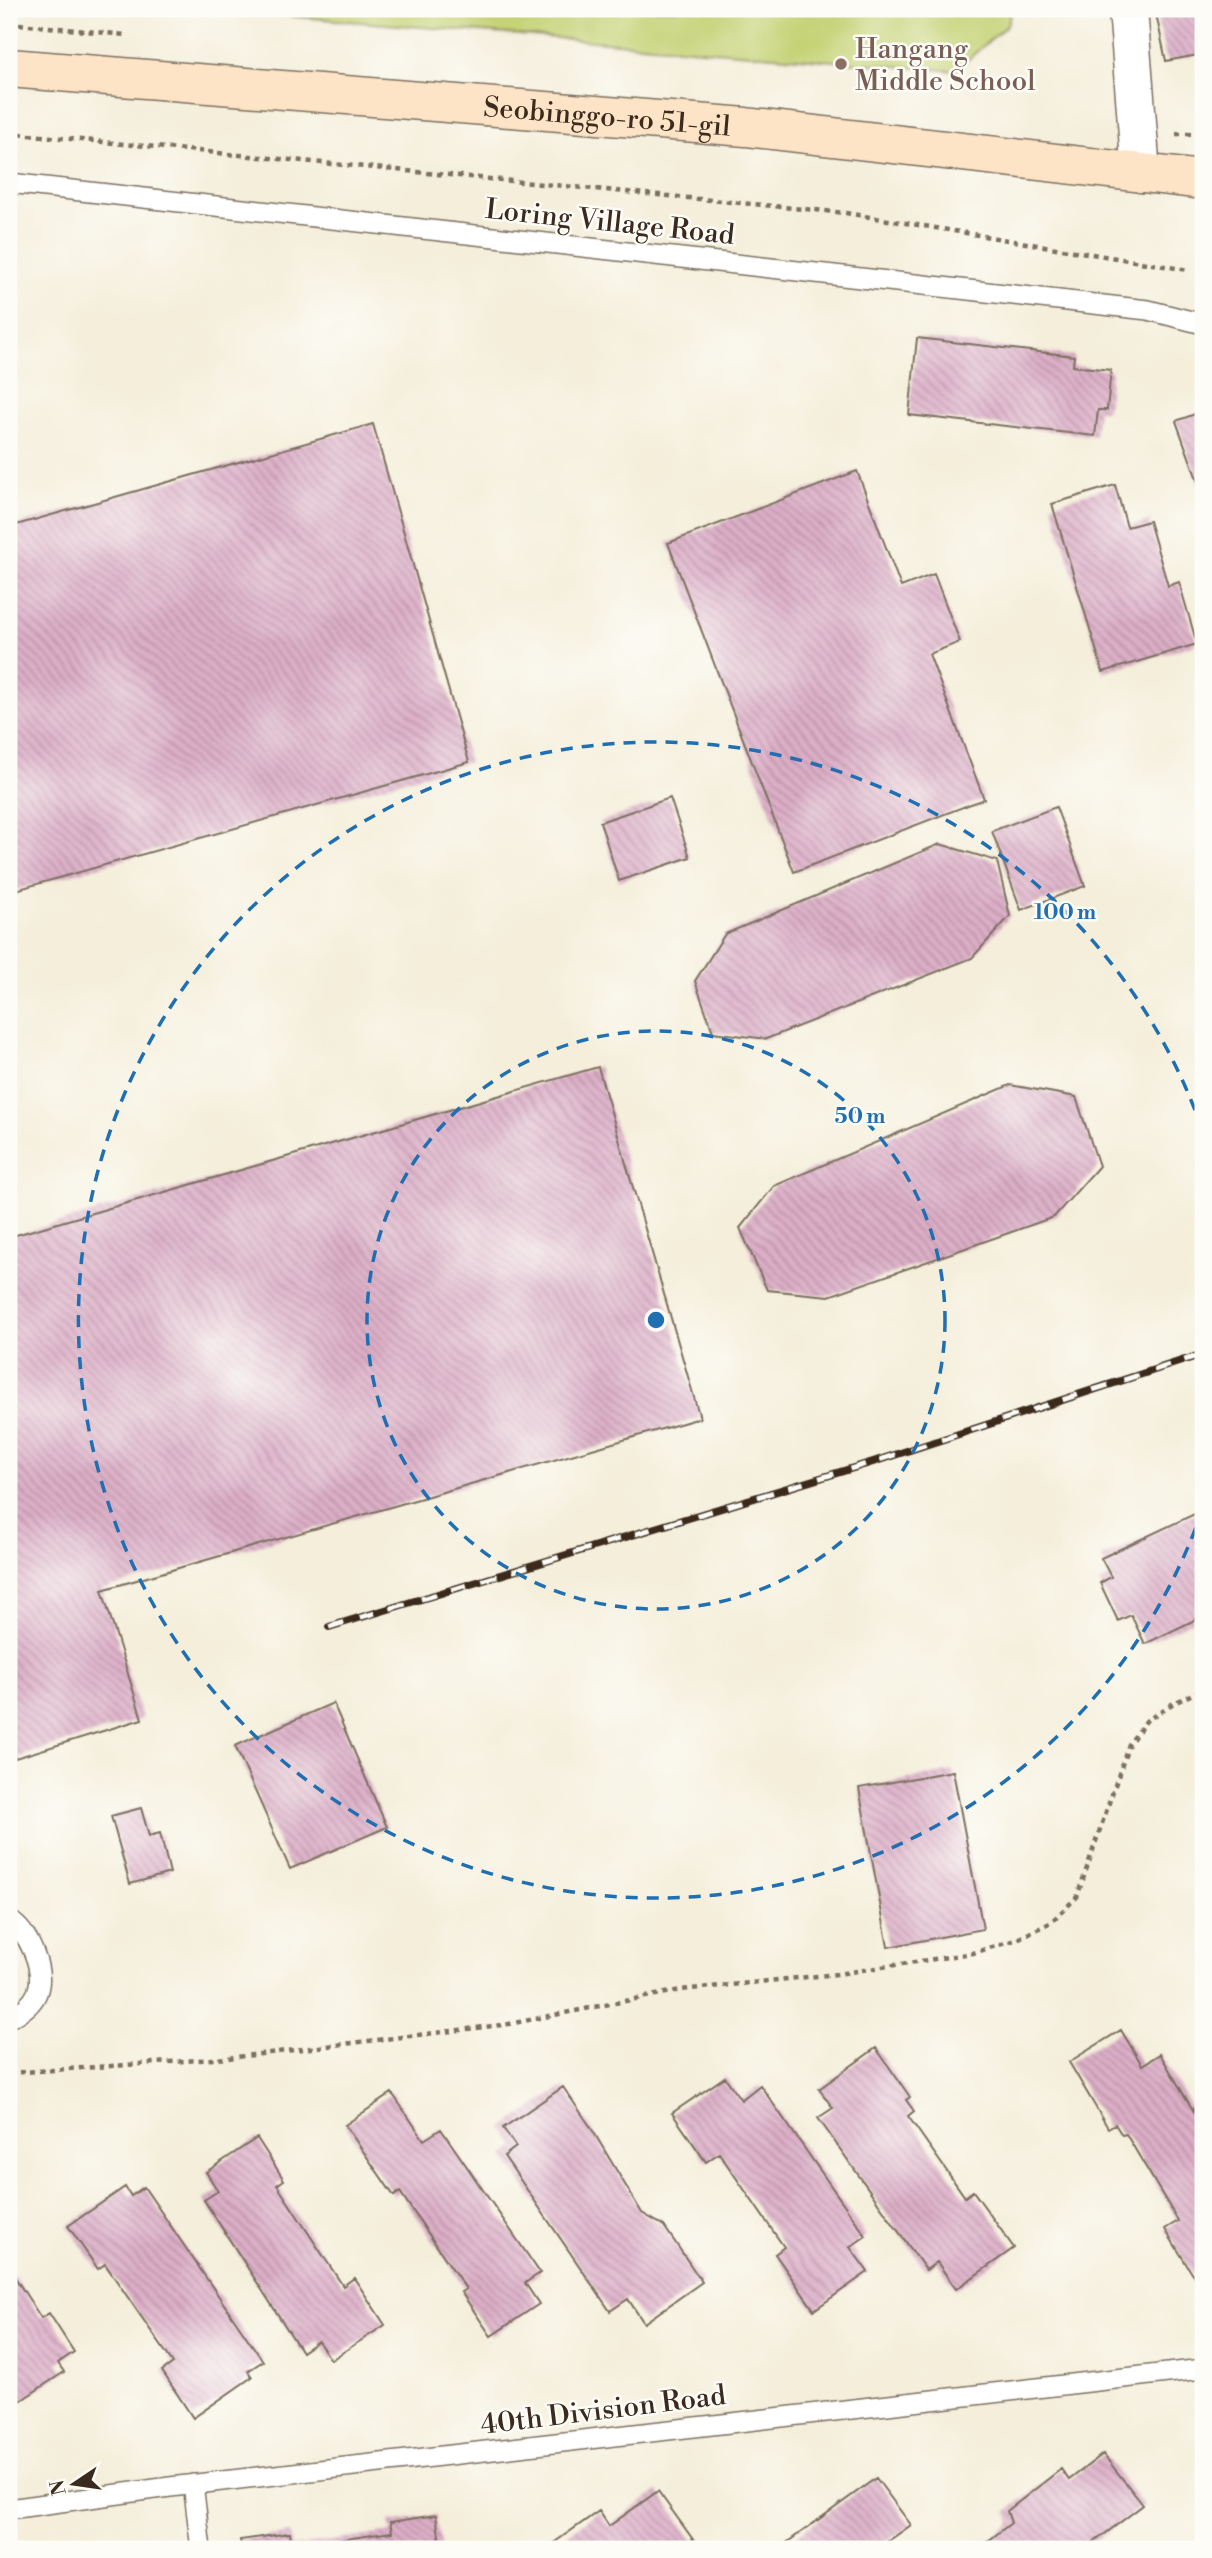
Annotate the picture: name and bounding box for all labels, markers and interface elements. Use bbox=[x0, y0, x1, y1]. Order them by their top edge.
place label: Hangang Middle School bbox=[855, 32, 1035, 99]
marker: Hangang Middle School bbox=[833, 56, 849, 72]
street label: Seobinggo-ro 51-gil bbox=[482, 90, 732, 145]
street label: Loring Village Road bbox=[483, 192, 736, 253]
text: 100 m bbox=[1034, 900, 1096, 926]
text: 50 m bbox=[835, 1104, 885, 1130]
centre of rings bbox=[644, 1308, 668, 1332]
street label: 40th Division Road bbox=[479, 2378, 728, 2443]
north arrow bbox=[38, 2450, 108, 2520]
text: N bbox=[45, 2478, 72, 2498]

